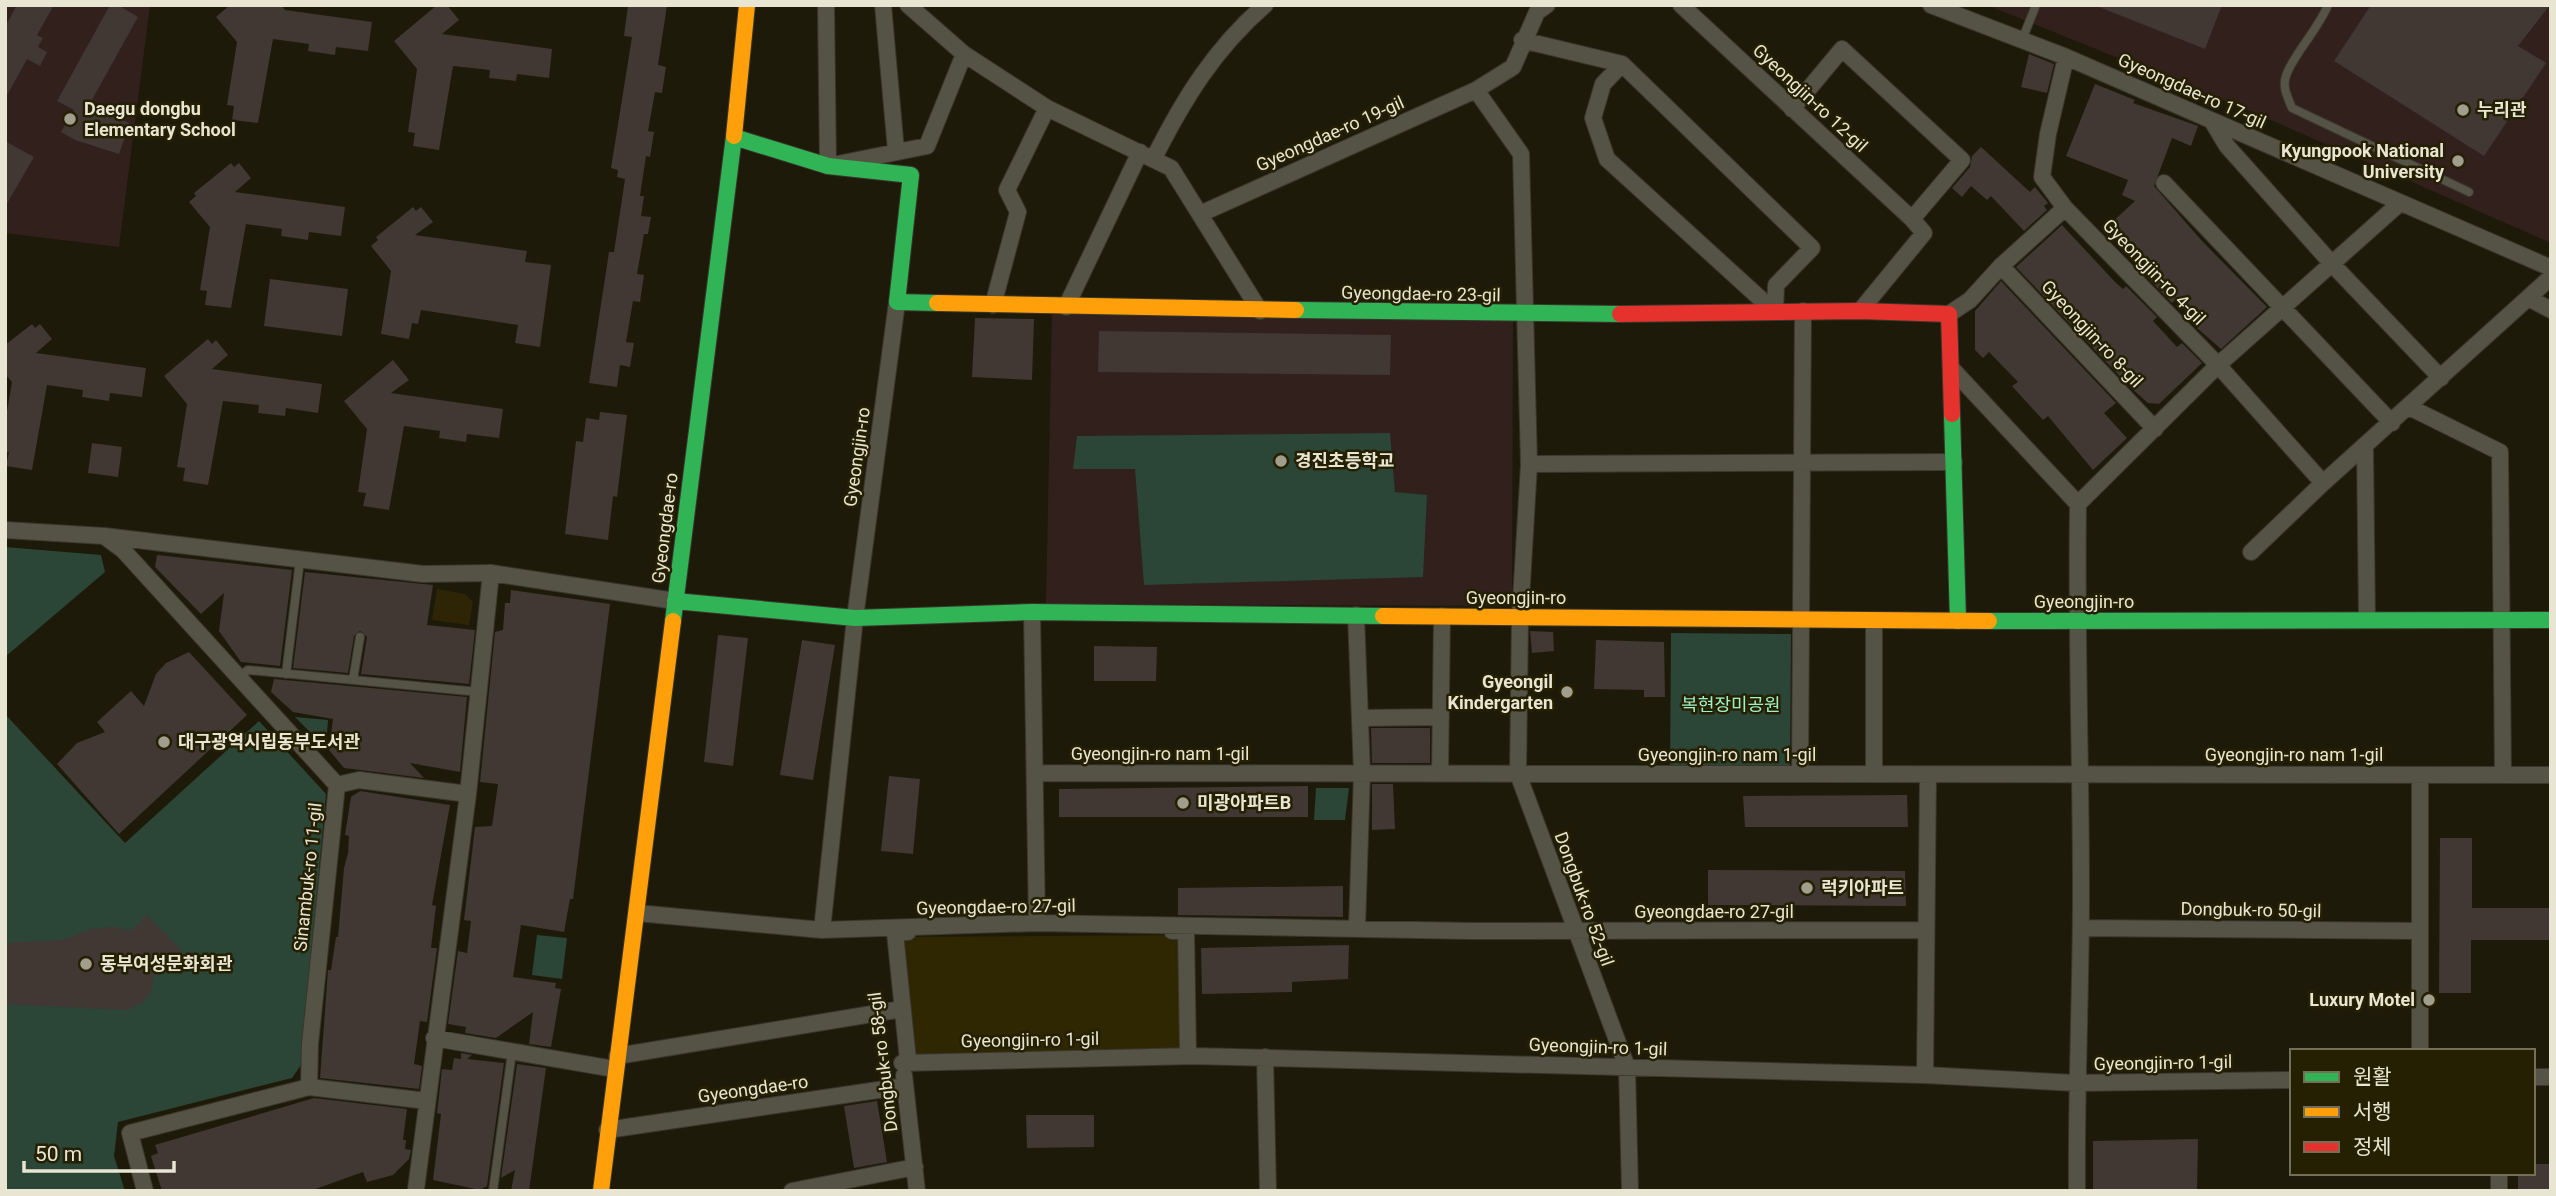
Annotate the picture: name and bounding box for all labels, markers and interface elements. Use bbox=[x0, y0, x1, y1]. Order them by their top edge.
street label: Gyeongjin-ro 12-gil bbox=[1749, 39, 1872, 156]
street label: Gyeongdae-ro 17-gil bbox=[2115, 48, 2269, 133]
street label: Gyeongdae-ro 19-gil bbox=[1253, 91, 1407, 176]
place label: Daegu dongbu Elementary School bbox=[84, 98, 236, 140]
place label: 누리관 bbox=[2477, 99, 2527, 120]
marker: 누리관 bbox=[2455, 102, 2471, 118]
marker: Daegu dongbu Elementary School bbox=[62, 111, 78, 127]
place label: Kyungpook National University bbox=[2281, 140, 2445, 182]
marker: Kyungpook National University bbox=[2450, 153, 2466, 169]
street label: Gyeongjin-ro 4-gil bbox=[2099, 214, 2210, 329]
street label: Gyeongjin-ro 8-gil bbox=[2037, 276, 2147, 392]
street label: Gyeongdae-ro 23-gil bbox=[1341, 282, 1501, 305]
street label: Gyeongjin-ro bbox=[839, 406, 874, 508]
place label: 경진초등학교 bbox=[1295, 450, 1394, 471]
marker: 경진초등학교 bbox=[1273, 453, 1289, 469]
street label: Gyeongdae-ro bbox=[647, 471, 682, 584]
street label: Gyeongjin-ro bbox=[1466, 587, 1566, 608]
street label: Gyeongjin-ro bbox=[2034, 591, 2134, 612]
place label: Gyeongil Kindergarten bbox=[1448, 671, 1553, 713]
marker: Gyeongil Kindergarten bbox=[1559, 684, 1575, 700]
park label: 복현장미공원 bbox=[1681, 694, 1781, 715]
place label: 대구광역시립동부도서관 bbox=[178, 731, 361, 752]
marker: 대구광역시립동부도서관 bbox=[156, 734, 172, 750]
street label: Gyeongjin-ro nam 1-gil bbox=[1071, 743, 1249, 764]
street label: Gyeongjin-ro nam 1-gil bbox=[1638, 744, 1816, 765]
street label: Gyeongjin-ro nam 1-gil bbox=[2205, 744, 2383, 765]
place label: 미광아파트B bbox=[1197, 792, 1291, 813]
marker: 미광아파트B bbox=[1175, 795, 1191, 811]
street label: Sinambuk-ro 11-gil bbox=[289, 802, 326, 952]
street label: Dongbuk-ro 52-gil bbox=[1550, 829, 1618, 969]
place label: 럭키아파트 bbox=[1821, 877, 1904, 898]
marker: 럭키아파트 bbox=[1799, 880, 1815, 896]
street label: Gyeongdae-ro 27-gil bbox=[916, 895, 1076, 918]
street label: Dongbuk-ro 50-gil bbox=[2180, 898, 2322, 921]
street label: Gyeongdae-ro 27-gil bbox=[1634, 901, 1794, 922]
place label: 동부여성문화회관 bbox=[100, 953, 233, 974]
marker: 동부여성문화회관 bbox=[78, 956, 94, 972]
place label: Luxury Motel bbox=[2309, 989, 2415, 1010]
street label: Dongbuk-ro 58-gil bbox=[863, 991, 902, 1133]
marker: Luxury Motel bbox=[2421, 992, 2437, 1008]
street label: Gyeongjin-ro 1-gil bbox=[960, 1028, 1100, 1051]
street label: Gyeongjin-ro 1-gil bbox=[1528, 1034, 1668, 1059]
legend bbox=[2290, 1049, 2535, 1175]
street label: Gyeongjin-ro 1-gil bbox=[2093, 1051, 2233, 1074]
text: 원활 bbox=[2353, 1065, 2392, 1089]
street label: Gyeongdae-ro bbox=[696, 1070, 809, 1107]
text: 서행 bbox=[2353, 1100, 2392, 1124]
scale bar bbox=[24, 1130, 175, 1174]
text: 정체 bbox=[2353, 1135, 2392, 1159]
text: 50 m bbox=[35, 1142, 82, 1166]

